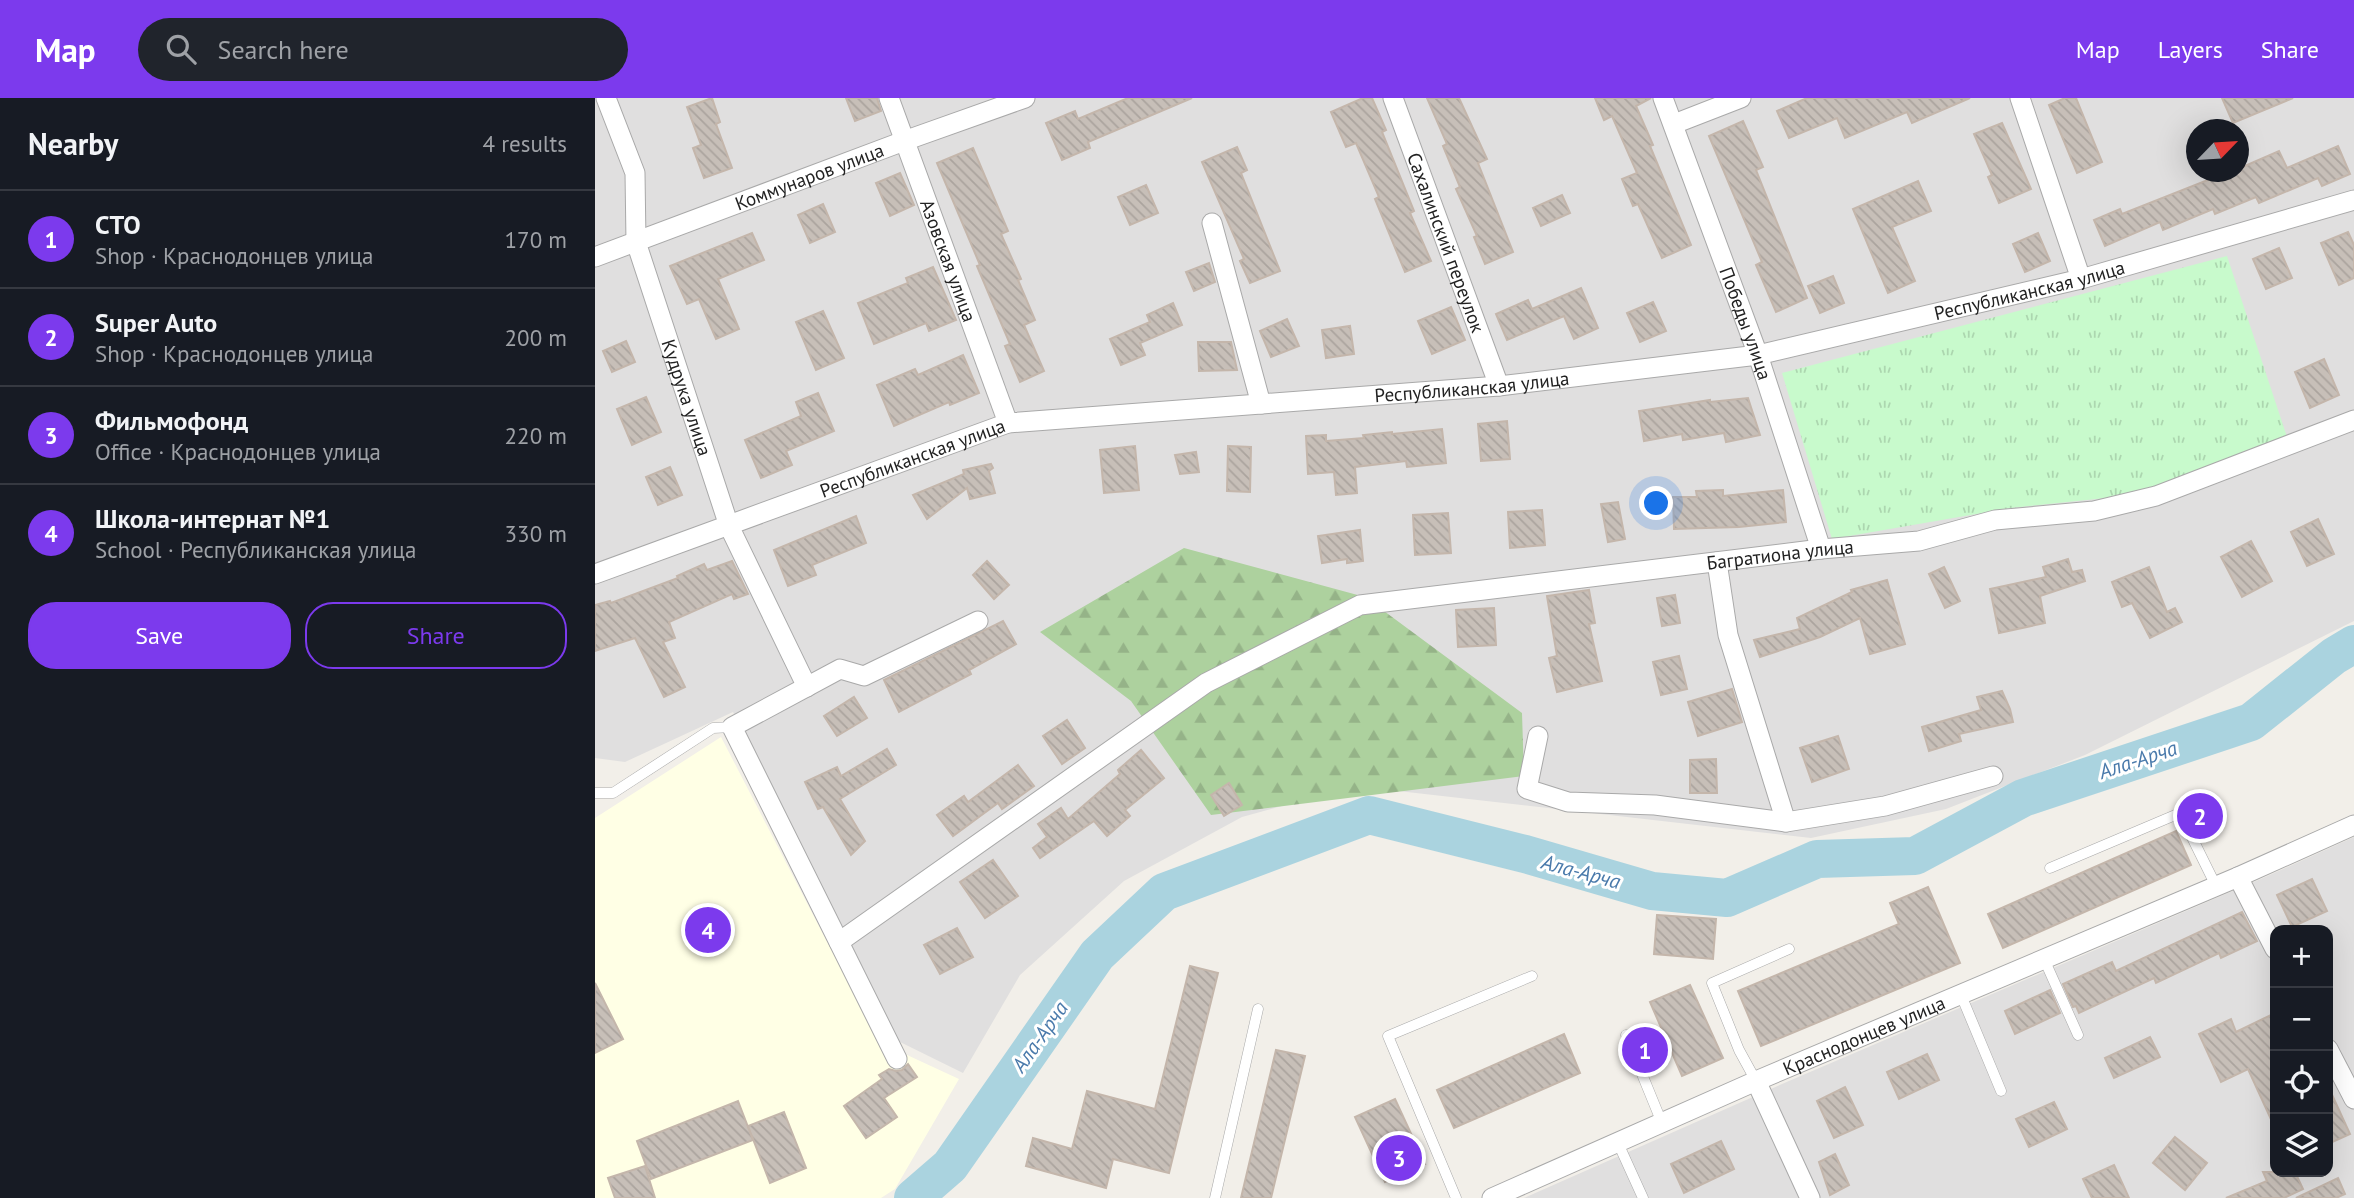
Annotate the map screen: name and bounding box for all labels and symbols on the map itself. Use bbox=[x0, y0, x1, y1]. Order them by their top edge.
north arrow bbox=[2186, 119, 2249, 182]
street label: Коммунаров улица bbox=[732, 138, 887, 215]
street label: Сахалинский переулок bbox=[1402, 149, 1490, 336]
street label: Азовская улица bbox=[915, 196, 982, 325]
street label: Республиканская улица bbox=[1932, 255, 2127, 325]
street label: Победы улица bbox=[1714, 263, 1777, 383]
street label: Кудрука улица bbox=[657, 336, 717, 459]
street label: Республиканская улица bbox=[1374, 366, 1571, 407]
street label: Республиканская улица bbox=[817, 413, 1008, 503]
your location bbox=[1639, 486, 1673, 520]
street label: Багратиона улица bbox=[1705, 534, 1855, 575]
water label: Ала-Арча bbox=[2094, 734, 2181, 785]
pin: 2 bbox=[2177, 790, 2223, 842]
water label: Ала-Арча bbox=[1538, 848, 1624, 895]
pin: 4 bbox=[685, 904, 731, 956]
street label: Краснодонцев улица bbox=[1779, 990, 1949, 1080]
water label: Ала-Арча bbox=[1005, 995, 1074, 1078]
pin: 1 bbox=[1622, 1024, 1668, 1076]
pin: 3 bbox=[1376, 1132, 1422, 1184]

